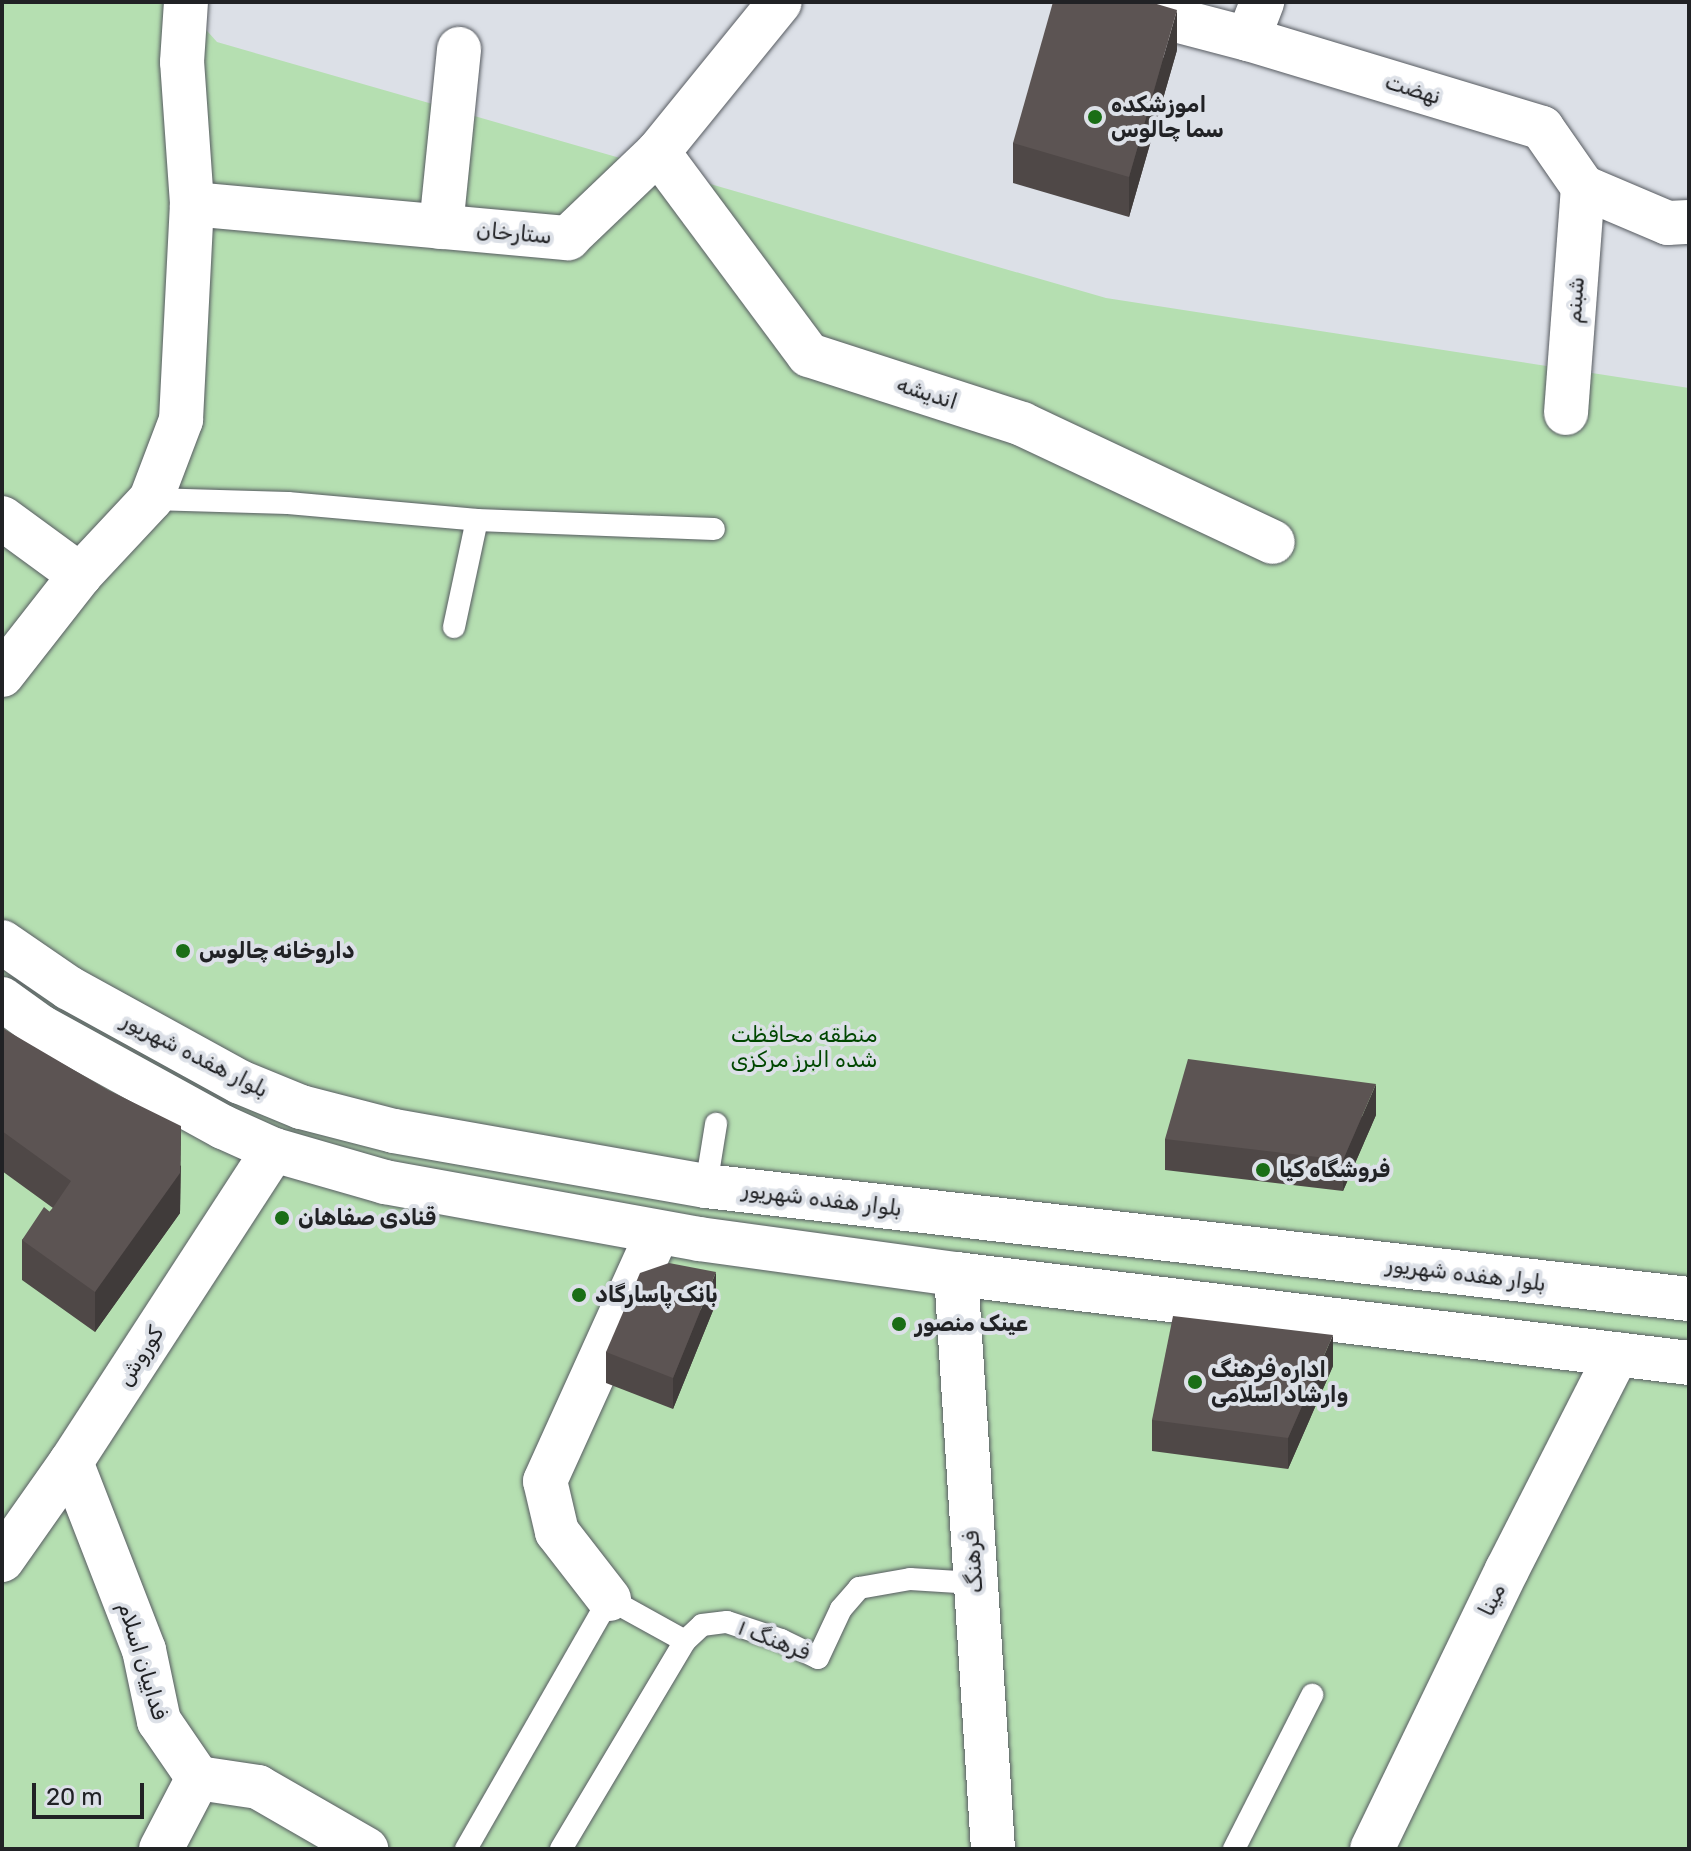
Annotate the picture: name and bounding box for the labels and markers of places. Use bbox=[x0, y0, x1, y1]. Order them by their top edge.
place label: اموزشکده سما چالوس bbox=[1111, 91, 1224, 142]
marker: اموزشکده سما چالوس bbox=[1086, 108, 1104, 126]
place label: داروخانه چالوس bbox=[199, 938, 354, 964]
marker: داروخانه چالوس bbox=[174, 942, 192, 960]
place label: فروشگاه کیا bbox=[1279, 1157, 1390, 1183]
marker: فروشگاه کیا bbox=[1254, 1161, 1272, 1179]
place label: قنادی صفاهان bbox=[298, 1205, 436, 1231]
marker: قنادی صفاهان bbox=[273, 1209, 291, 1227]
place label: بانک پاسارگاد bbox=[595, 1282, 718, 1308]
marker: بانک پاسارگاد bbox=[570, 1286, 588, 1304]
place label: عینک منصور bbox=[915, 1311, 1028, 1337]
marker: عینک منصور bbox=[890, 1315, 908, 1333]
place label: اداره فرهنگ وارشاد اسلامی bbox=[1211, 1356, 1348, 1408]
marker: اداره فرهنگ وارشاد اسلامی bbox=[1186, 1373, 1204, 1391]

